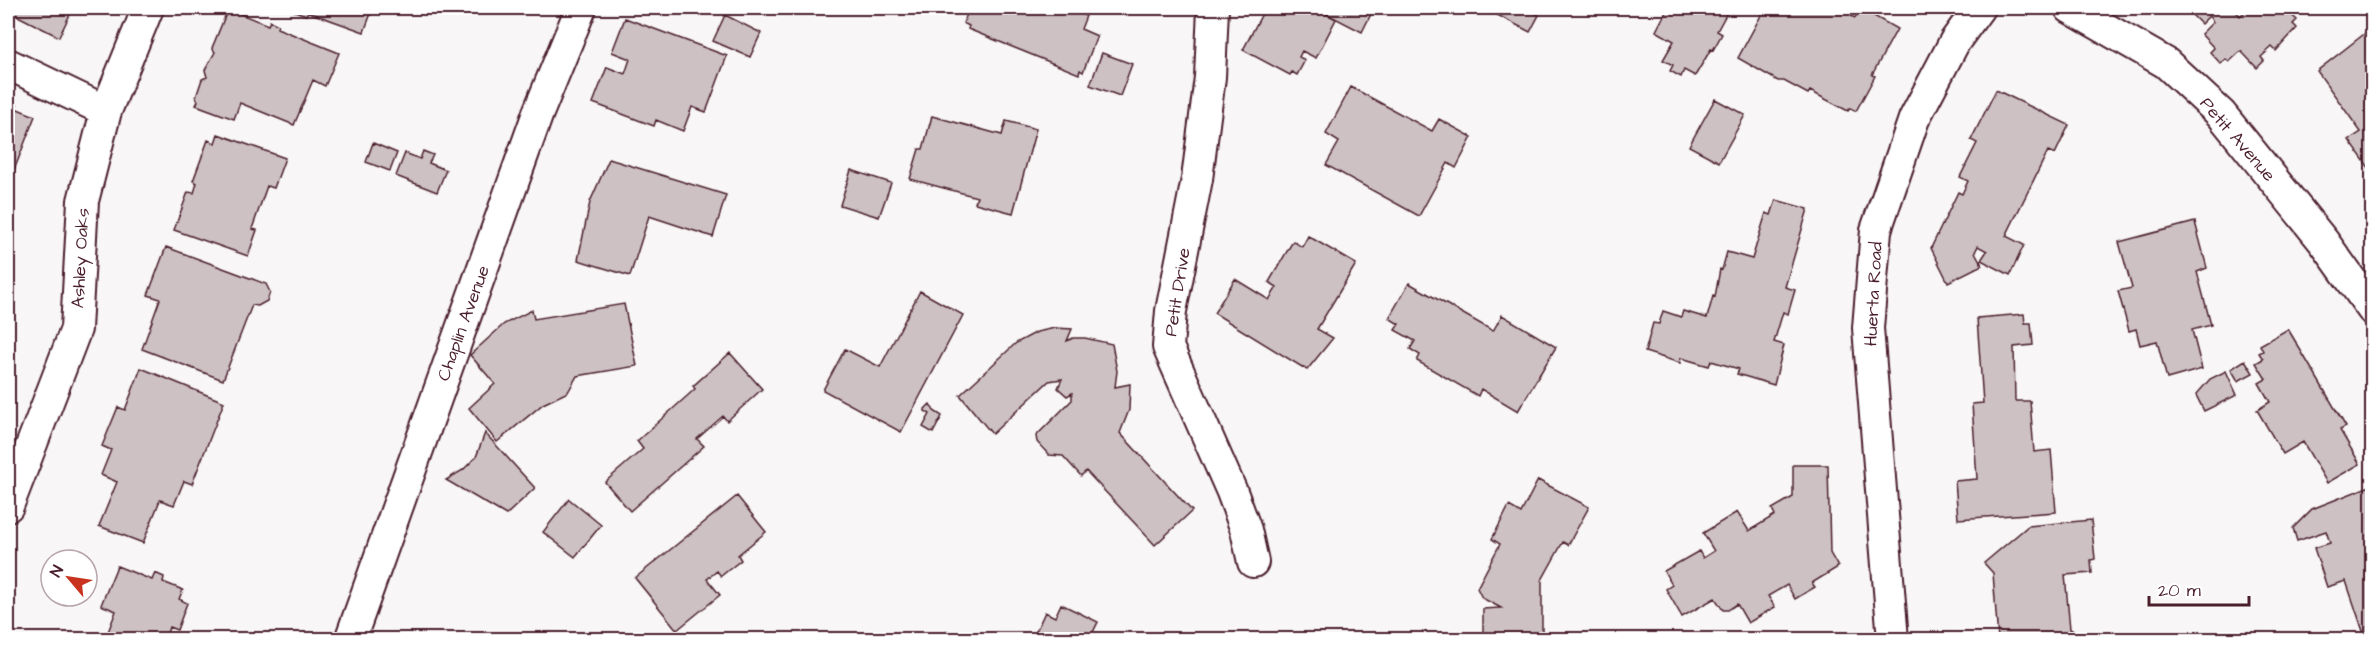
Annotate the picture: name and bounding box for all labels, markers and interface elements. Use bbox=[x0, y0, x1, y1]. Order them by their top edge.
street label: Petit Avenue bbox=[2194, 92, 2281, 187]
street label: Ashley Oaks bbox=[65, 207, 97, 309]
street label: Huerta Road bbox=[1858, 241, 1889, 347]
street label: Petit Drive bbox=[1158, 246, 1197, 338]
street label: Chaplin Avenue bbox=[431, 262, 496, 384]
north arrow bbox=[39, 548, 99, 608]
text: N bbox=[45, 561, 69, 581]
scale bar bbox=[2149, 569, 2250, 607]
text: 20 m bbox=[2158, 578, 2201, 603]

